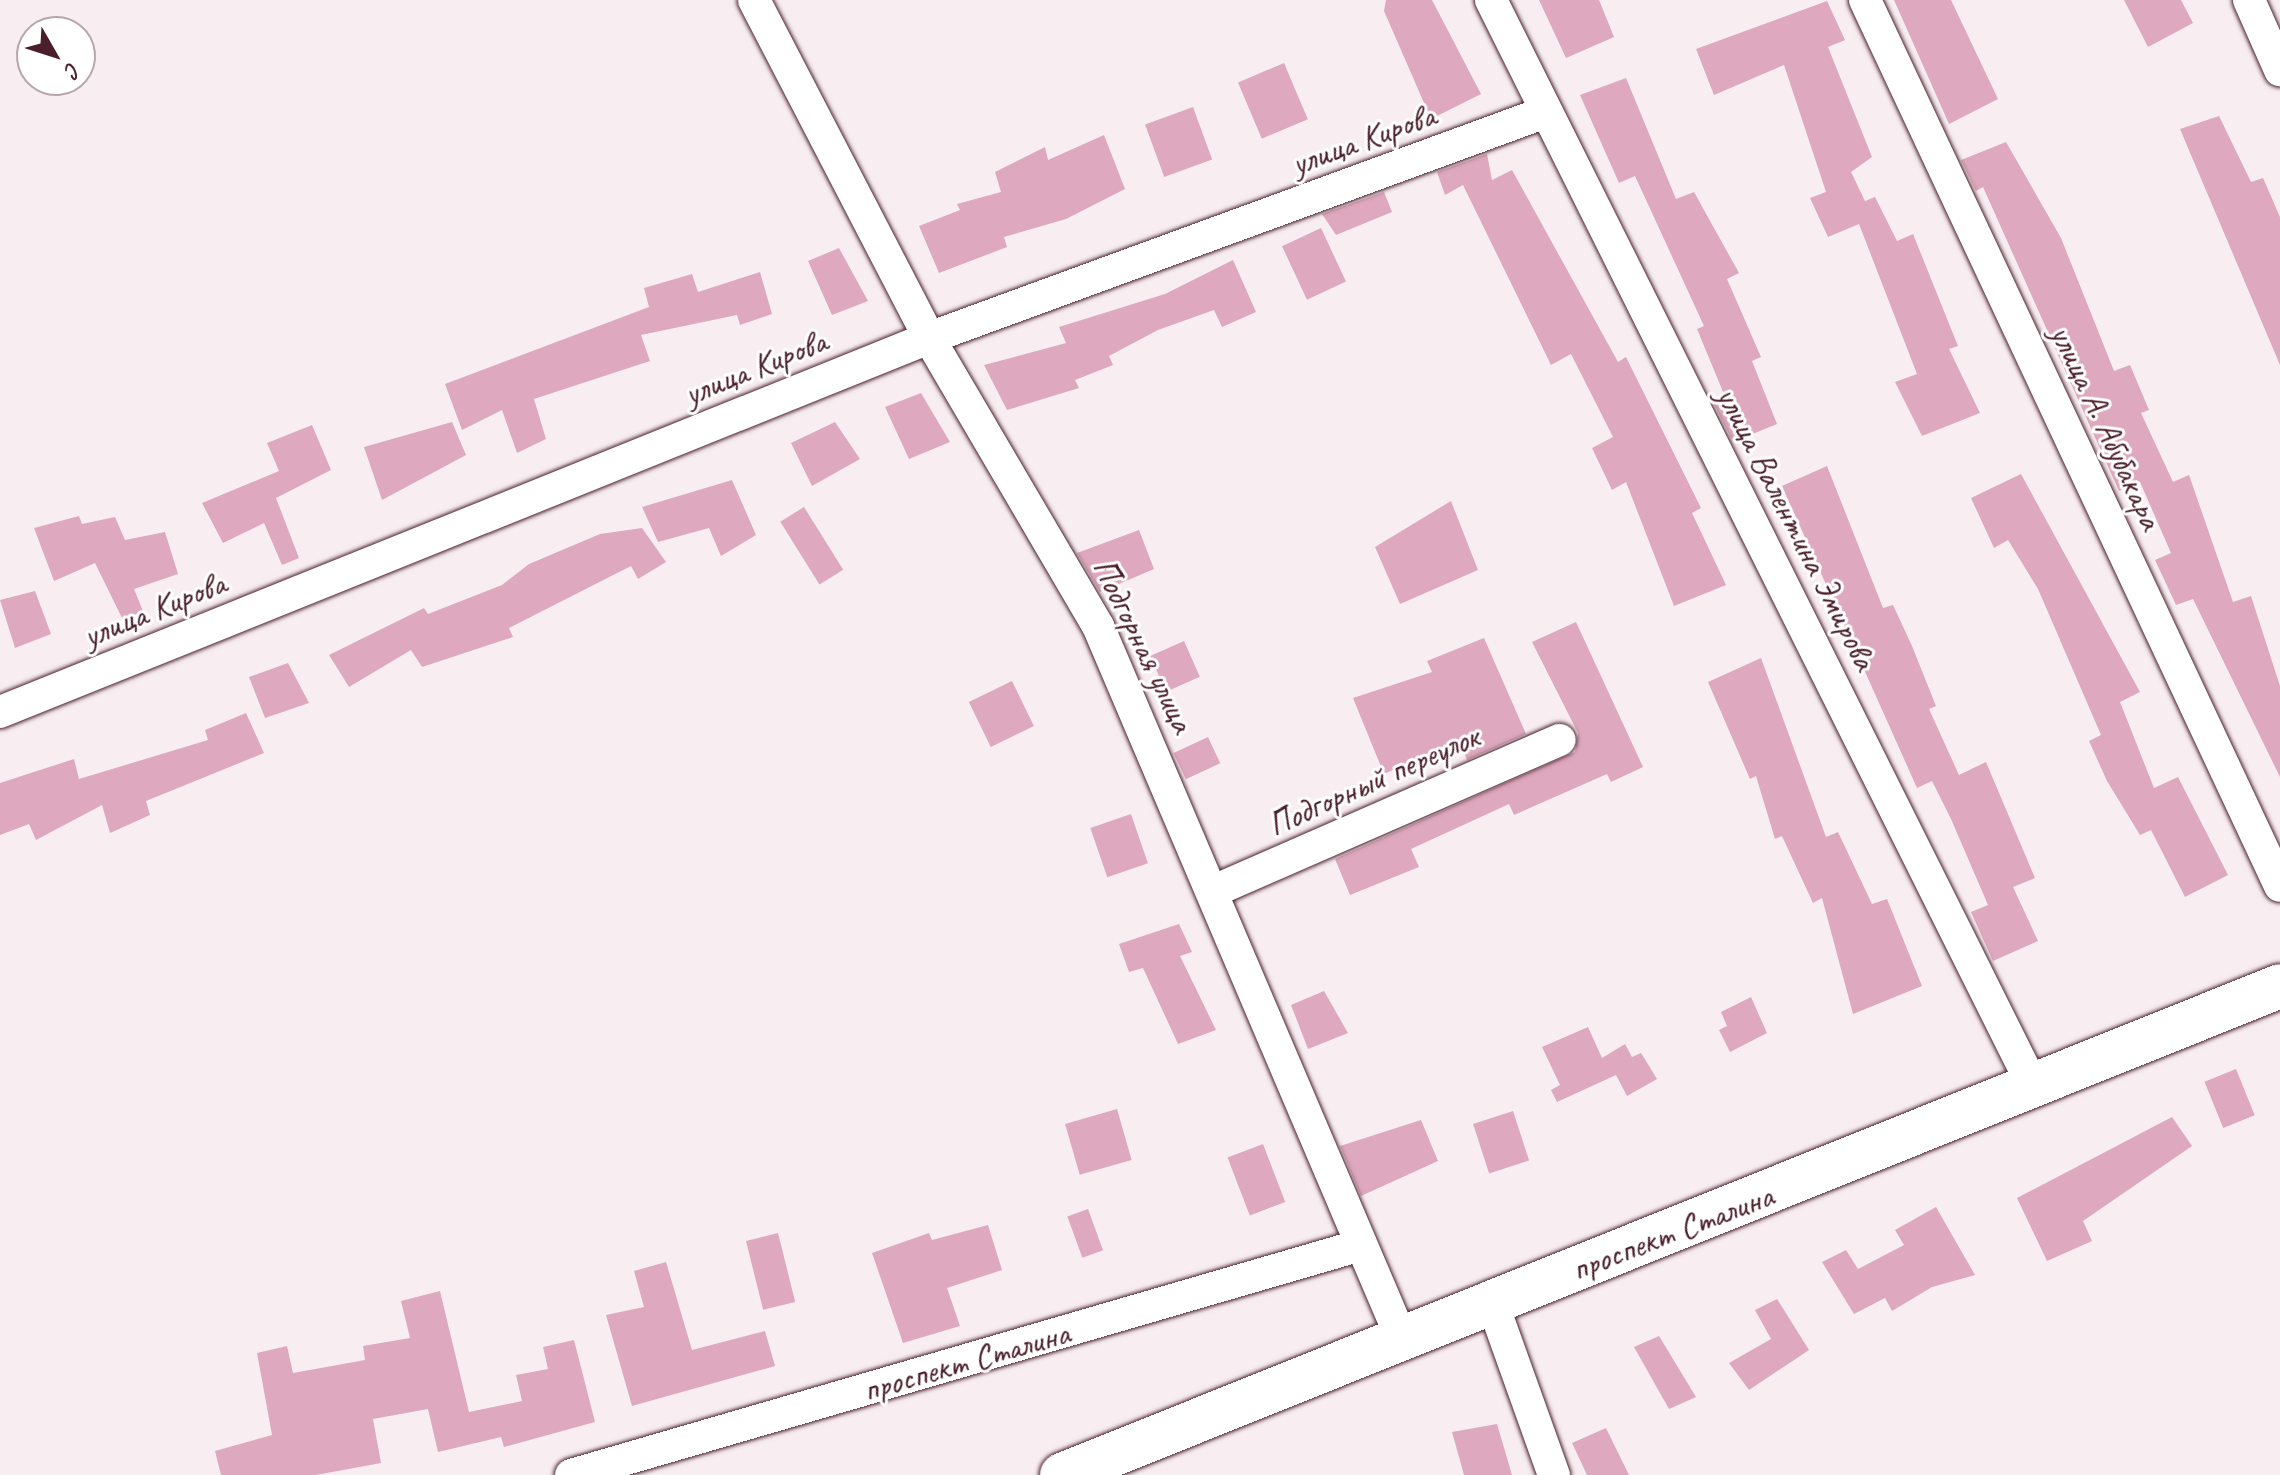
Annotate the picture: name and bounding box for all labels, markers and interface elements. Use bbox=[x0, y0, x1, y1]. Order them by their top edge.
north arrow bbox=[16, 16, 96, 96]
text: С bbox=[59, 57, 87, 83]
street label: улица Кирова bbox=[1286, 94, 1440, 184]
street label: улица А. Абубакара bbox=[2042, 318, 2172, 536]
street label: улица Кирова bbox=[678, 320, 832, 414]
street label: улица Валентина Эмирова bbox=[1709, 382, 1885, 674]
street label: Подгорная улица bbox=[1084, 550, 1204, 740]
street label: улица Кирова bbox=[77, 562, 231, 656]
street label: Подгорный переулок bbox=[1261, 715, 1485, 845]
street label: проспект Сталина bbox=[1563, 1174, 1781, 1290]
street label: проспект Сталина bbox=[855, 1311, 1077, 1411]

